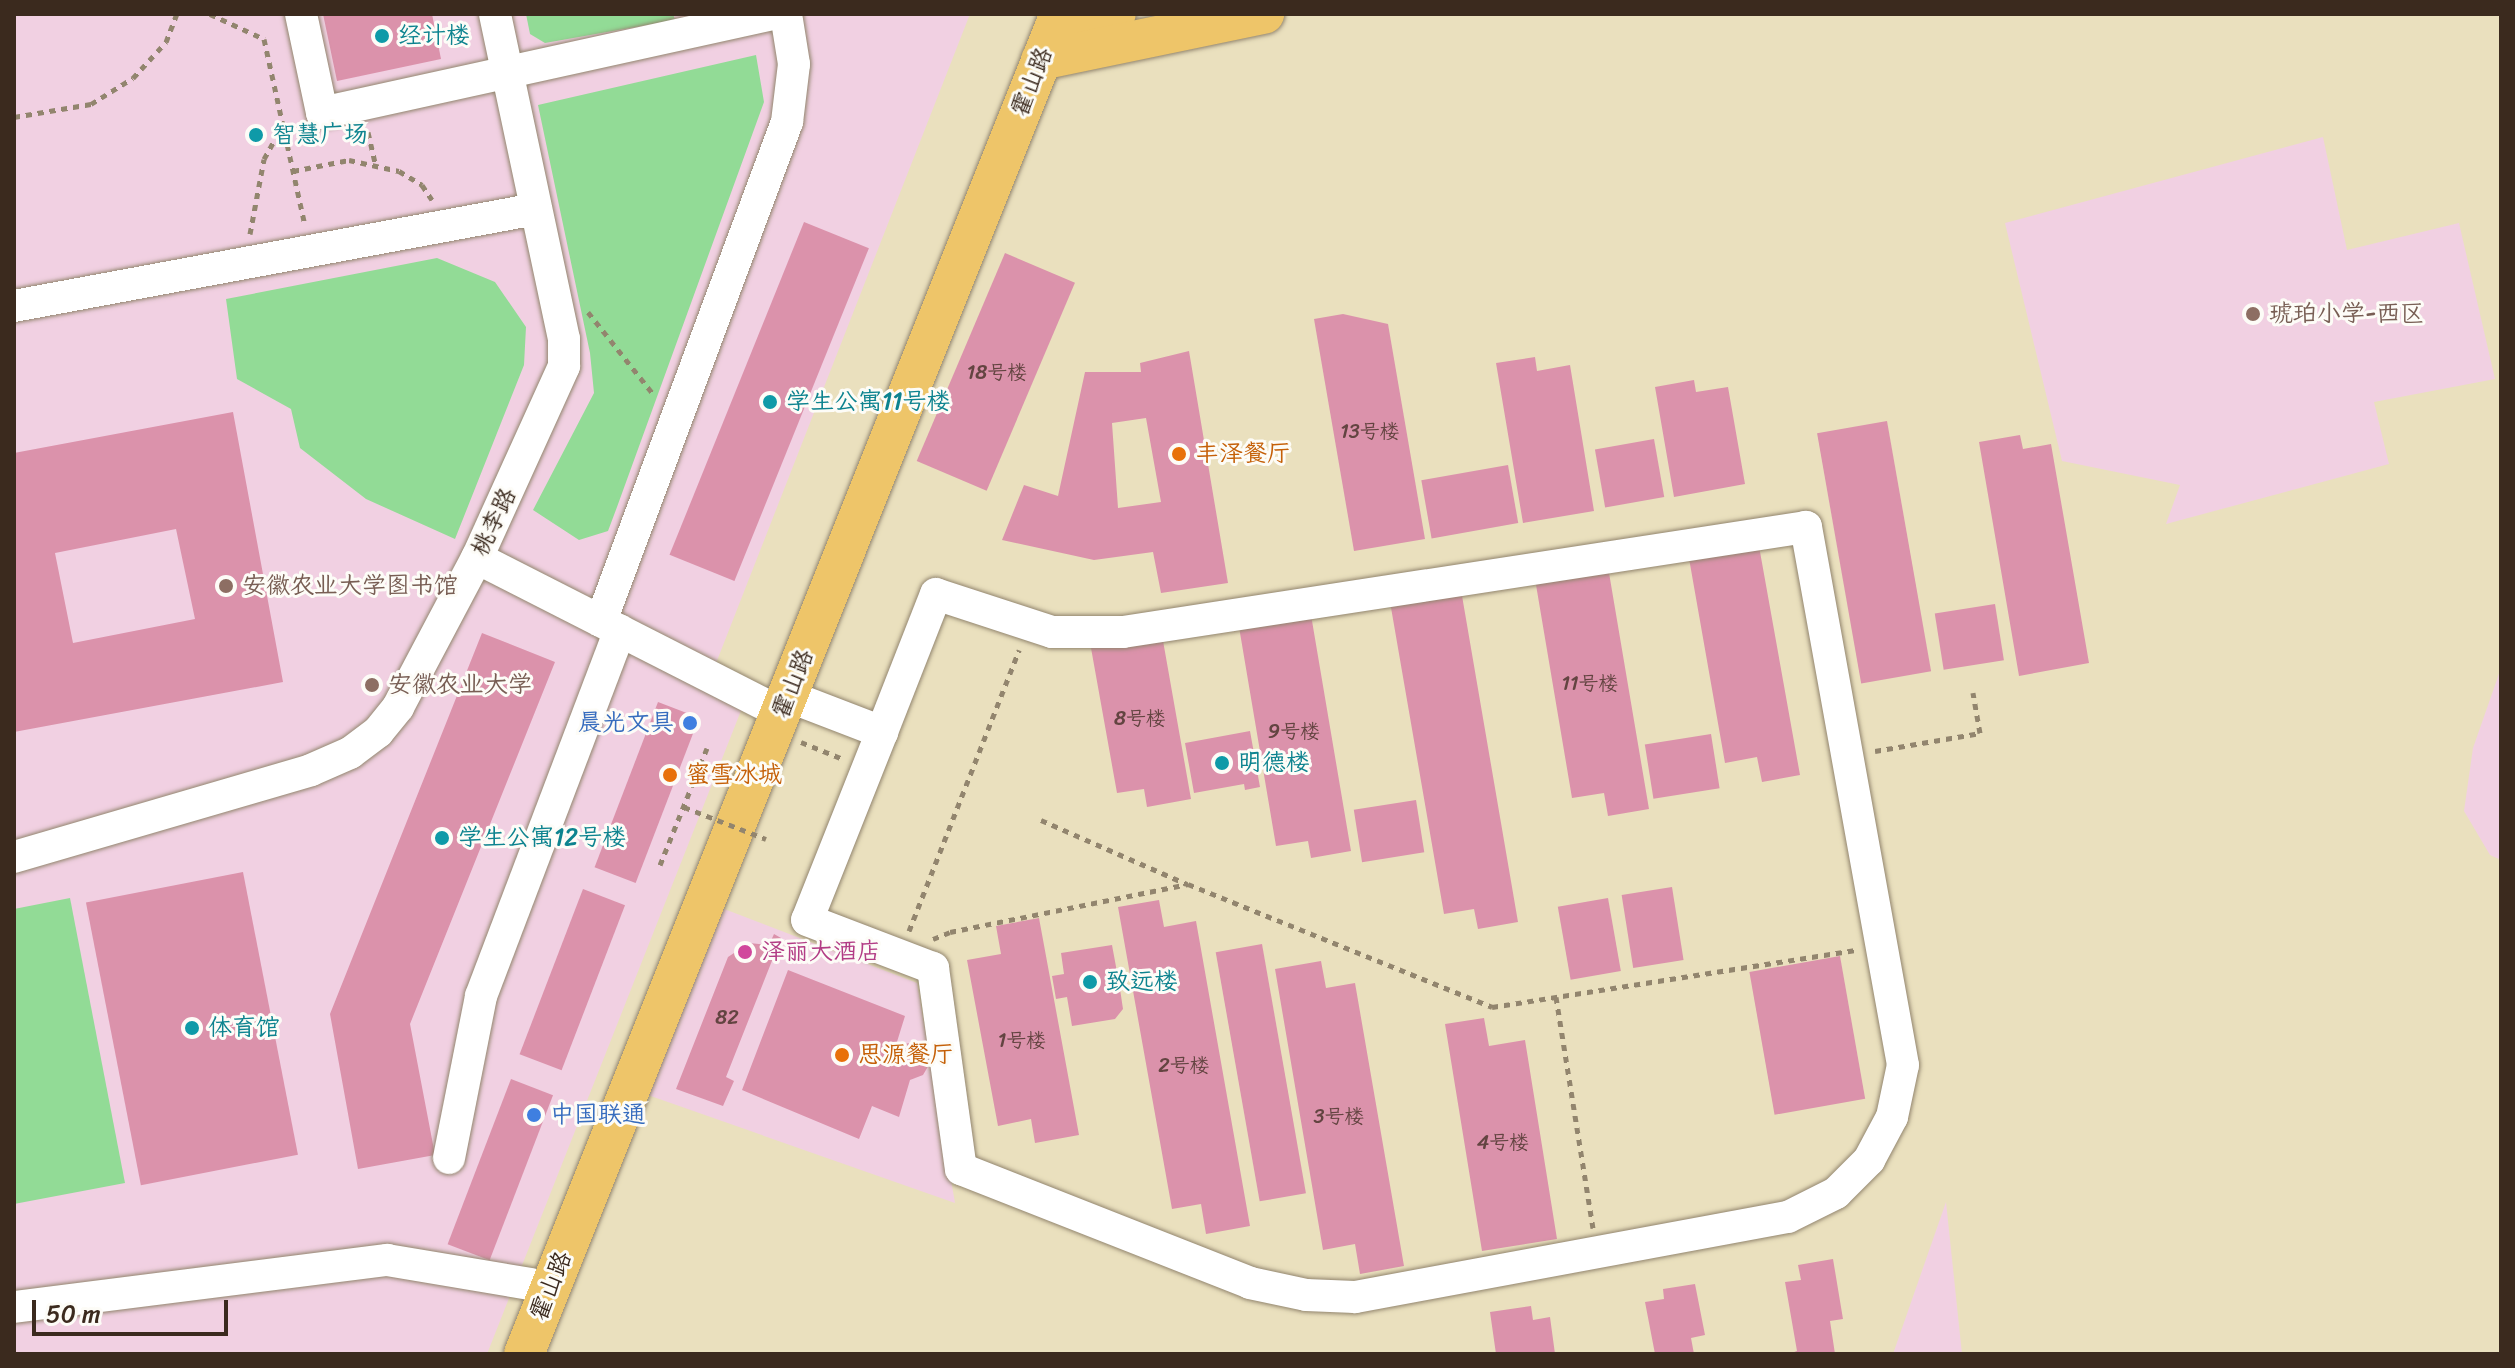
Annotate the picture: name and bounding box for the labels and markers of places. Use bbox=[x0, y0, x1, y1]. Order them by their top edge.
place label: 经计楼 bbox=[398, 22, 470, 50]
marker: 经计楼 bbox=[373, 27, 391, 45]
place label: 智慧广场 bbox=[272, 121, 368, 149]
marker: 智慧广场 bbox=[247, 126, 265, 144]
place label: 琥珀小学-西区 bbox=[2269, 300, 2424, 328]
marker: 琥珀小学-西区 bbox=[2244, 305, 2262, 323]
place label: 学生公寓11号楼 bbox=[786, 388, 951, 416]
marker: 学生公寓11号楼 bbox=[761, 393, 779, 411]
place label: 丰泽餐厅 bbox=[1195, 440, 1291, 468]
marker: 丰泽餐厅 bbox=[1170, 445, 1188, 463]
place label: 安徽农业大学图书馆 bbox=[242, 572, 458, 600]
marker: 安徽农业大学图书馆 bbox=[217, 577, 235, 595]
place label: 安徽农业大学 bbox=[388, 671, 532, 699]
marker: 安徽农业大学 bbox=[363, 676, 381, 694]
place label: 晨光文具 bbox=[578, 709, 674, 737]
marker: 晨光文具 bbox=[681, 714, 699, 732]
place label: 明德楼 bbox=[1238, 749, 1310, 777]
marker: 明德楼 bbox=[1213, 754, 1231, 772]
place label: 蜜雪冰城 bbox=[686, 761, 782, 789]
marker: 蜜雪冰城 bbox=[661, 766, 679, 784]
place label: 学生公寓12号楼 bbox=[458, 824, 626, 852]
marker: 学生公寓12号楼 bbox=[433, 829, 451, 847]
place label: 泽丽大酒店 bbox=[761, 938, 881, 966]
marker: 泽丽大酒店 bbox=[736, 943, 754, 961]
place label: 致远楼 bbox=[1106, 968, 1178, 996]
marker: 致远楼 bbox=[1081, 973, 1099, 991]
place label: 体育馆 bbox=[208, 1014, 280, 1042]
marker: 体育馆 bbox=[183, 1019, 201, 1037]
place label: 思源餐厅 bbox=[858, 1041, 954, 1069]
marker: 思源餐厅 bbox=[833, 1046, 851, 1064]
place label: 中国联通 bbox=[550, 1101, 646, 1129]
marker: 中国联通 bbox=[525, 1106, 543, 1124]

